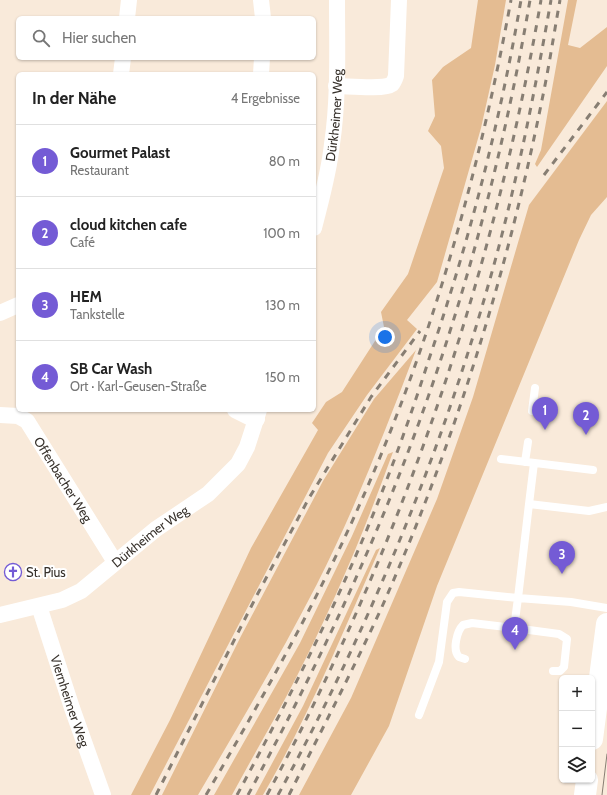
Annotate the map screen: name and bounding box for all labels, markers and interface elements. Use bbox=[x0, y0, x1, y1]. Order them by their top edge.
search box bbox=[16, 16, 316, 60]
icon: search bbox=[30, 27, 52, 49]
text: Hier suchen bbox=[62, 29, 137, 47]
street label: Dürkheimer Weg bbox=[322, 68, 345, 162]
text: In der Nähe bbox=[32, 88, 116, 108]
text: 4 Ergebnisse bbox=[231, 90, 300, 106]
text: Gourmet Palast bbox=[70, 144, 170, 162]
text: 1 bbox=[43, 153, 47, 169]
text: 80 m bbox=[269, 153, 300, 169]
text: Restaurant bbox=[70, 162, 129, 178]
text: cloud kitchen cafe bbox=[70, 216, 187, 234]
text: 2 bbox=[42, 225, 48, 241]
text: 100 m bbox=[263, 225, 300, 241]
text: Café bbox=[70, 234, 95, 250]
text: HEM bbox=[70, 288, 102, 306]
text: 3 bbox=[41, 297, 49, 313]
text: 130 m bbox=[265, 297, 300, 313]
text: Tankstelle bbox=[70, 306, 125, 322]
your location bbox=[375, 327, 395, 347]
text: SB Car Wash bbox=[70, 360, 152, 378]
text: 4 bbox=[41, 369, 49, 385]
text: 150 m bbox=[265, 369, 300, 385]
text: Ort · Karl-Geusen-Straße bbox=[70, 378, 207, 394]
pin: 1 bbox=[532, 397, 558, 430]
pin: 2 bbox=[573, 402, 599, 435]
street label: Offenbacher Weg bbox=[31, 434, 96, 525]
street label: Dürkheimer Weg bbox=[108, 501, 192, 570]
pin: 3 bbox=[549, 541, 575, 574]
church icon: St. Pius bbox=[3, 562, 23, 582]
place label: St. Pius bbox=[26, 564, 66, 580]
pin: 4 bbox=[502, 617, 528, 650]
street label: Viernheimer Weg bbox=[47, 653, 93, 750]
map controls bbox=[559, 675, 595, 783]
button: + bbox=[559, 675, 595, 711]
button: − bbox=[559, 711, 595, 747]
button: layers bbox=[559, 747, 595, 783]

